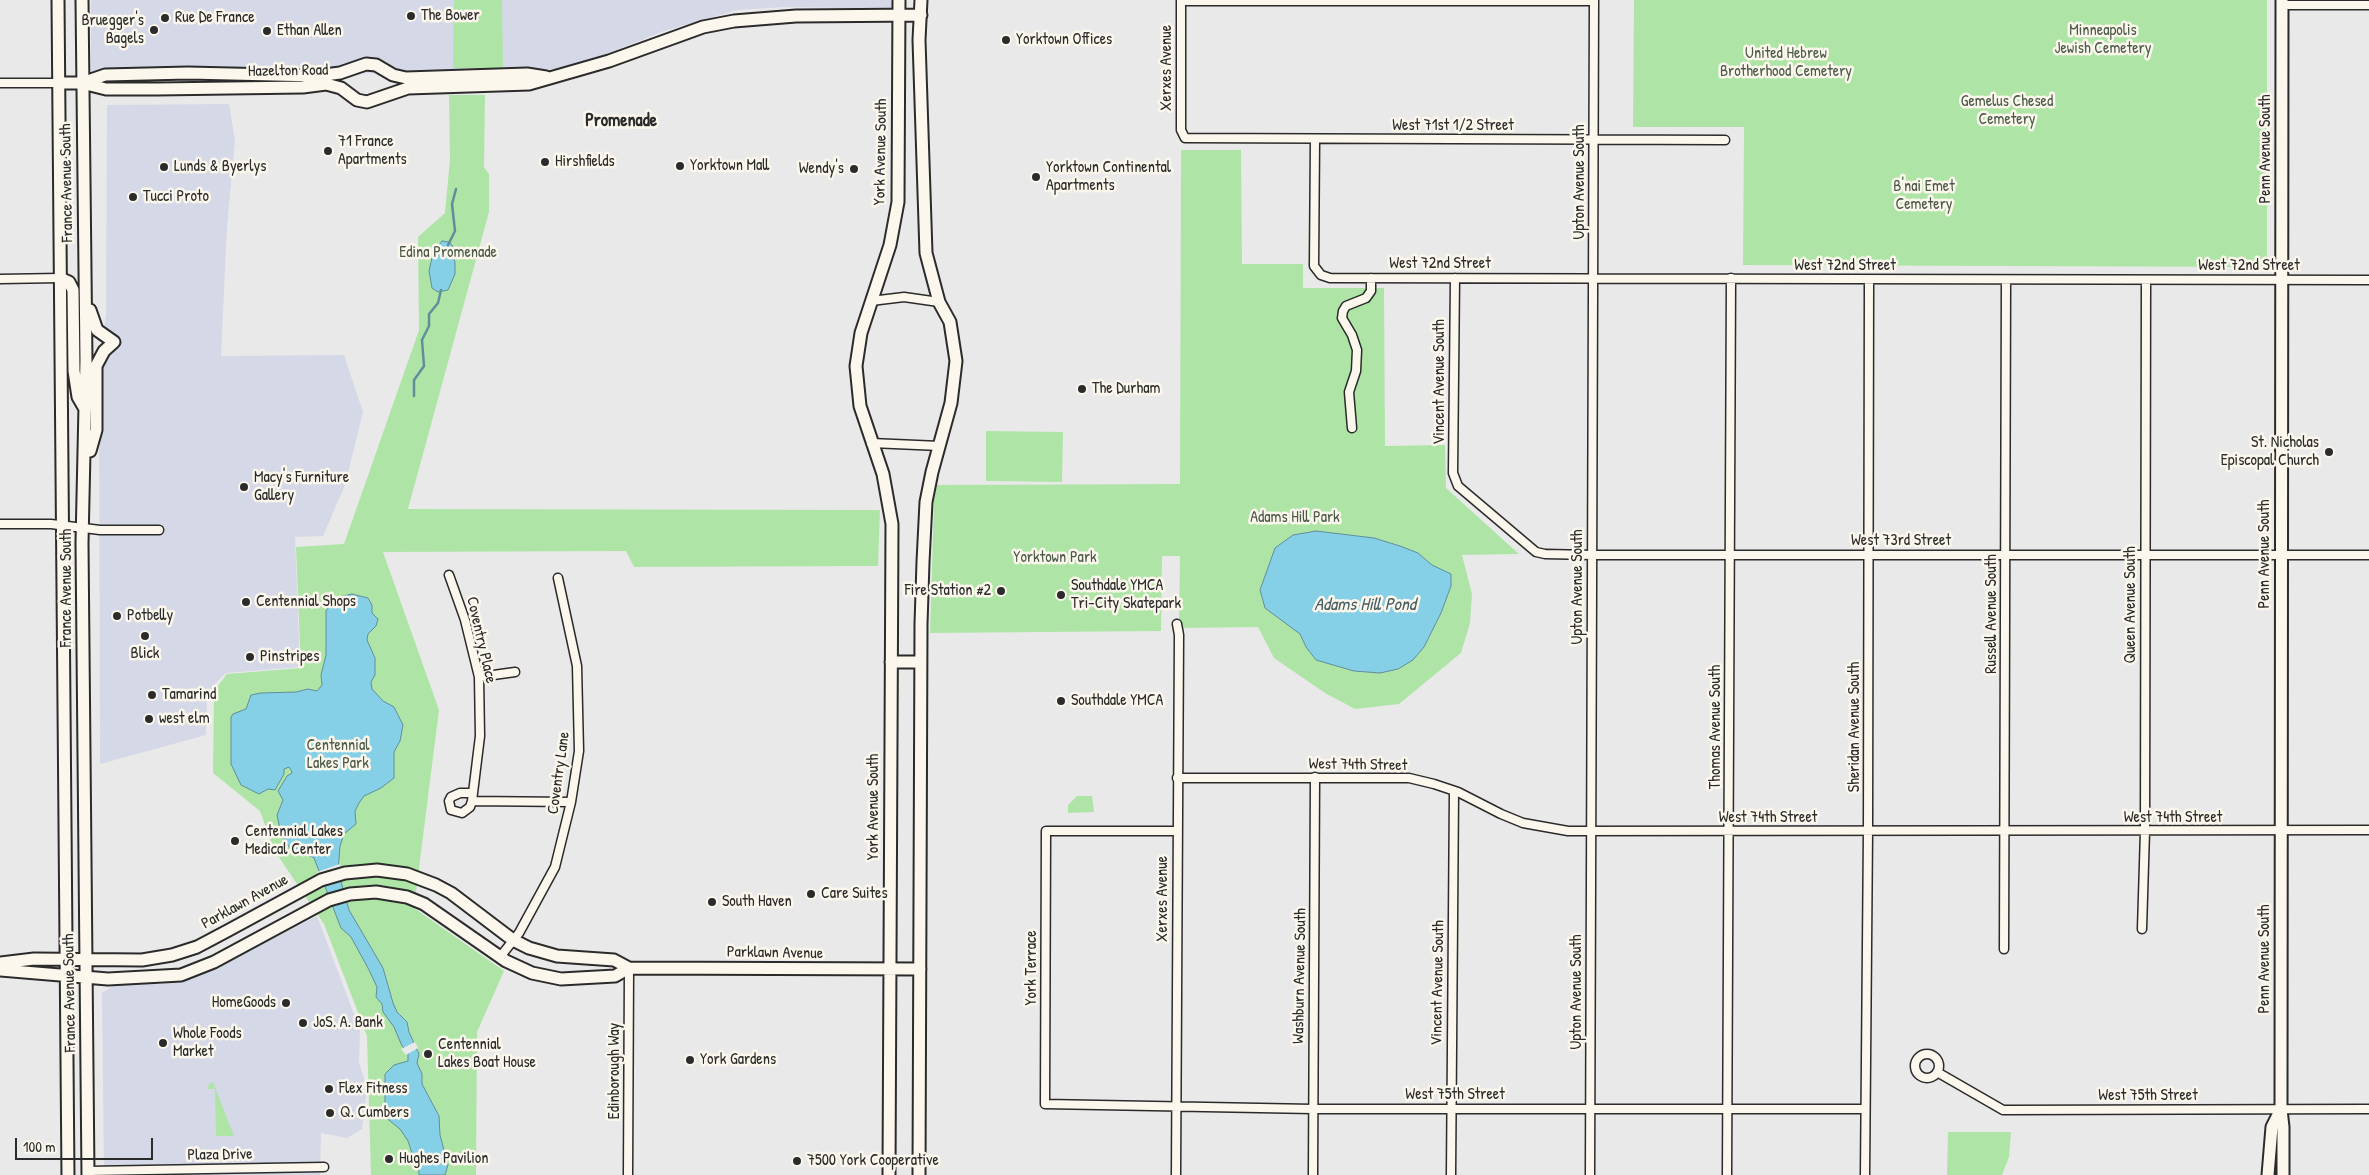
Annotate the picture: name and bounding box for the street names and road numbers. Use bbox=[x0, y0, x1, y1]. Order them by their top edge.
street label: Xerxes Avenue bbox=[1157, 25, 1177, 111]
street label: Hazelton Road bbox=[248, 61, 328, 81]
street label: Penn Avenue South bbox=[2256, 95, 2276, 203]
street label: York Avenue South bbox=[870, 99, 892, 205]
street label: West 71st 1/2 Street bbox=[1392, 116, 1514, 136]
street label: France Avenue South bbox=[56, 124, 78, 242]
street label: Upton Avenue South bbox=[1570, 124, 1590, 240]
street label: West 72nd Street bbox=[1389, 254, 1491, 274]
street label: West 72nd Street bbox=[1794, 256, 1896, 276]
street label: West 72nd Street bbox=[2198, 256, 2300, 276]
street label: Vincent Avenue South bbox=[1430, 319, 1450, 445]
street label: Penn Avenue South bbox=[2255, 500, 2275, 608]
street label: France Avenue South bbox=[57, 529, 77, 647]
street label: Upton Avenue South bbox=[1568, 529, 1588, 645]
street label: West 73rd Street bbox=[1851, 531, 1951, 551]
street label: Queen Avenue South bbox=[2121, 546, 2141, 664]
street label: Russell Avenue South bbox=[1982, 554, 2002, 674]
street label: Coventry Place bbox=[462, 595, 500, 685]
street label: Sheridan Avenue South bbox=[1845, 662, 1865, 792]
street label: Thomas Avenue South bbox=[1706, 665, 1726, 789]
street label: Coventry Lane bbox=[544, 730, 574, 816]
street label: York Avenue South bbox=[864, 754, 884, 860]
street label: West 74th Street bbox=[1309, 755, 1407, 775]
street label: West 74th Street bbox=[1719, 808, 1817, 828]
street label: West 74th Street bbox=[2124, 808, 2222, 828]
street label: Xerxes Avenue bbox=[1153, 856, 1173, 942]
street label: Parklawn Avenue bbox=[198, 870, 292, 934]
street label: Penn Avenue South bbox=[2255, 905, 2275, 1013]
street label: Washburn Avenue South bbox=[1289, 908, 1311, 1044]
street label: Vincent Avenue South bbox=[1427, 920, 1449, 1046]
street label: York Terrace bbox=[1022, 930, 1042, 1006]
street label: France Avenue South bbox=[59, 934, 81, 1052]
street label: Upton Avenue South bbox=[1567, 934, 1587, 1050]
street label: Parklawn Avenue bbox=[727, 943, 823, 963]
street label: Edinborough Way bbox=[605, 1023, 625, 1119]
street label: West 75th Street bbox=[1405, 1085, 1505, 1105]
street label: West 75th Street bbox=[2098, 1086, 2198, 1106]
street label: Plaza Drive bbox=[187, 1145, 253, 1165]

